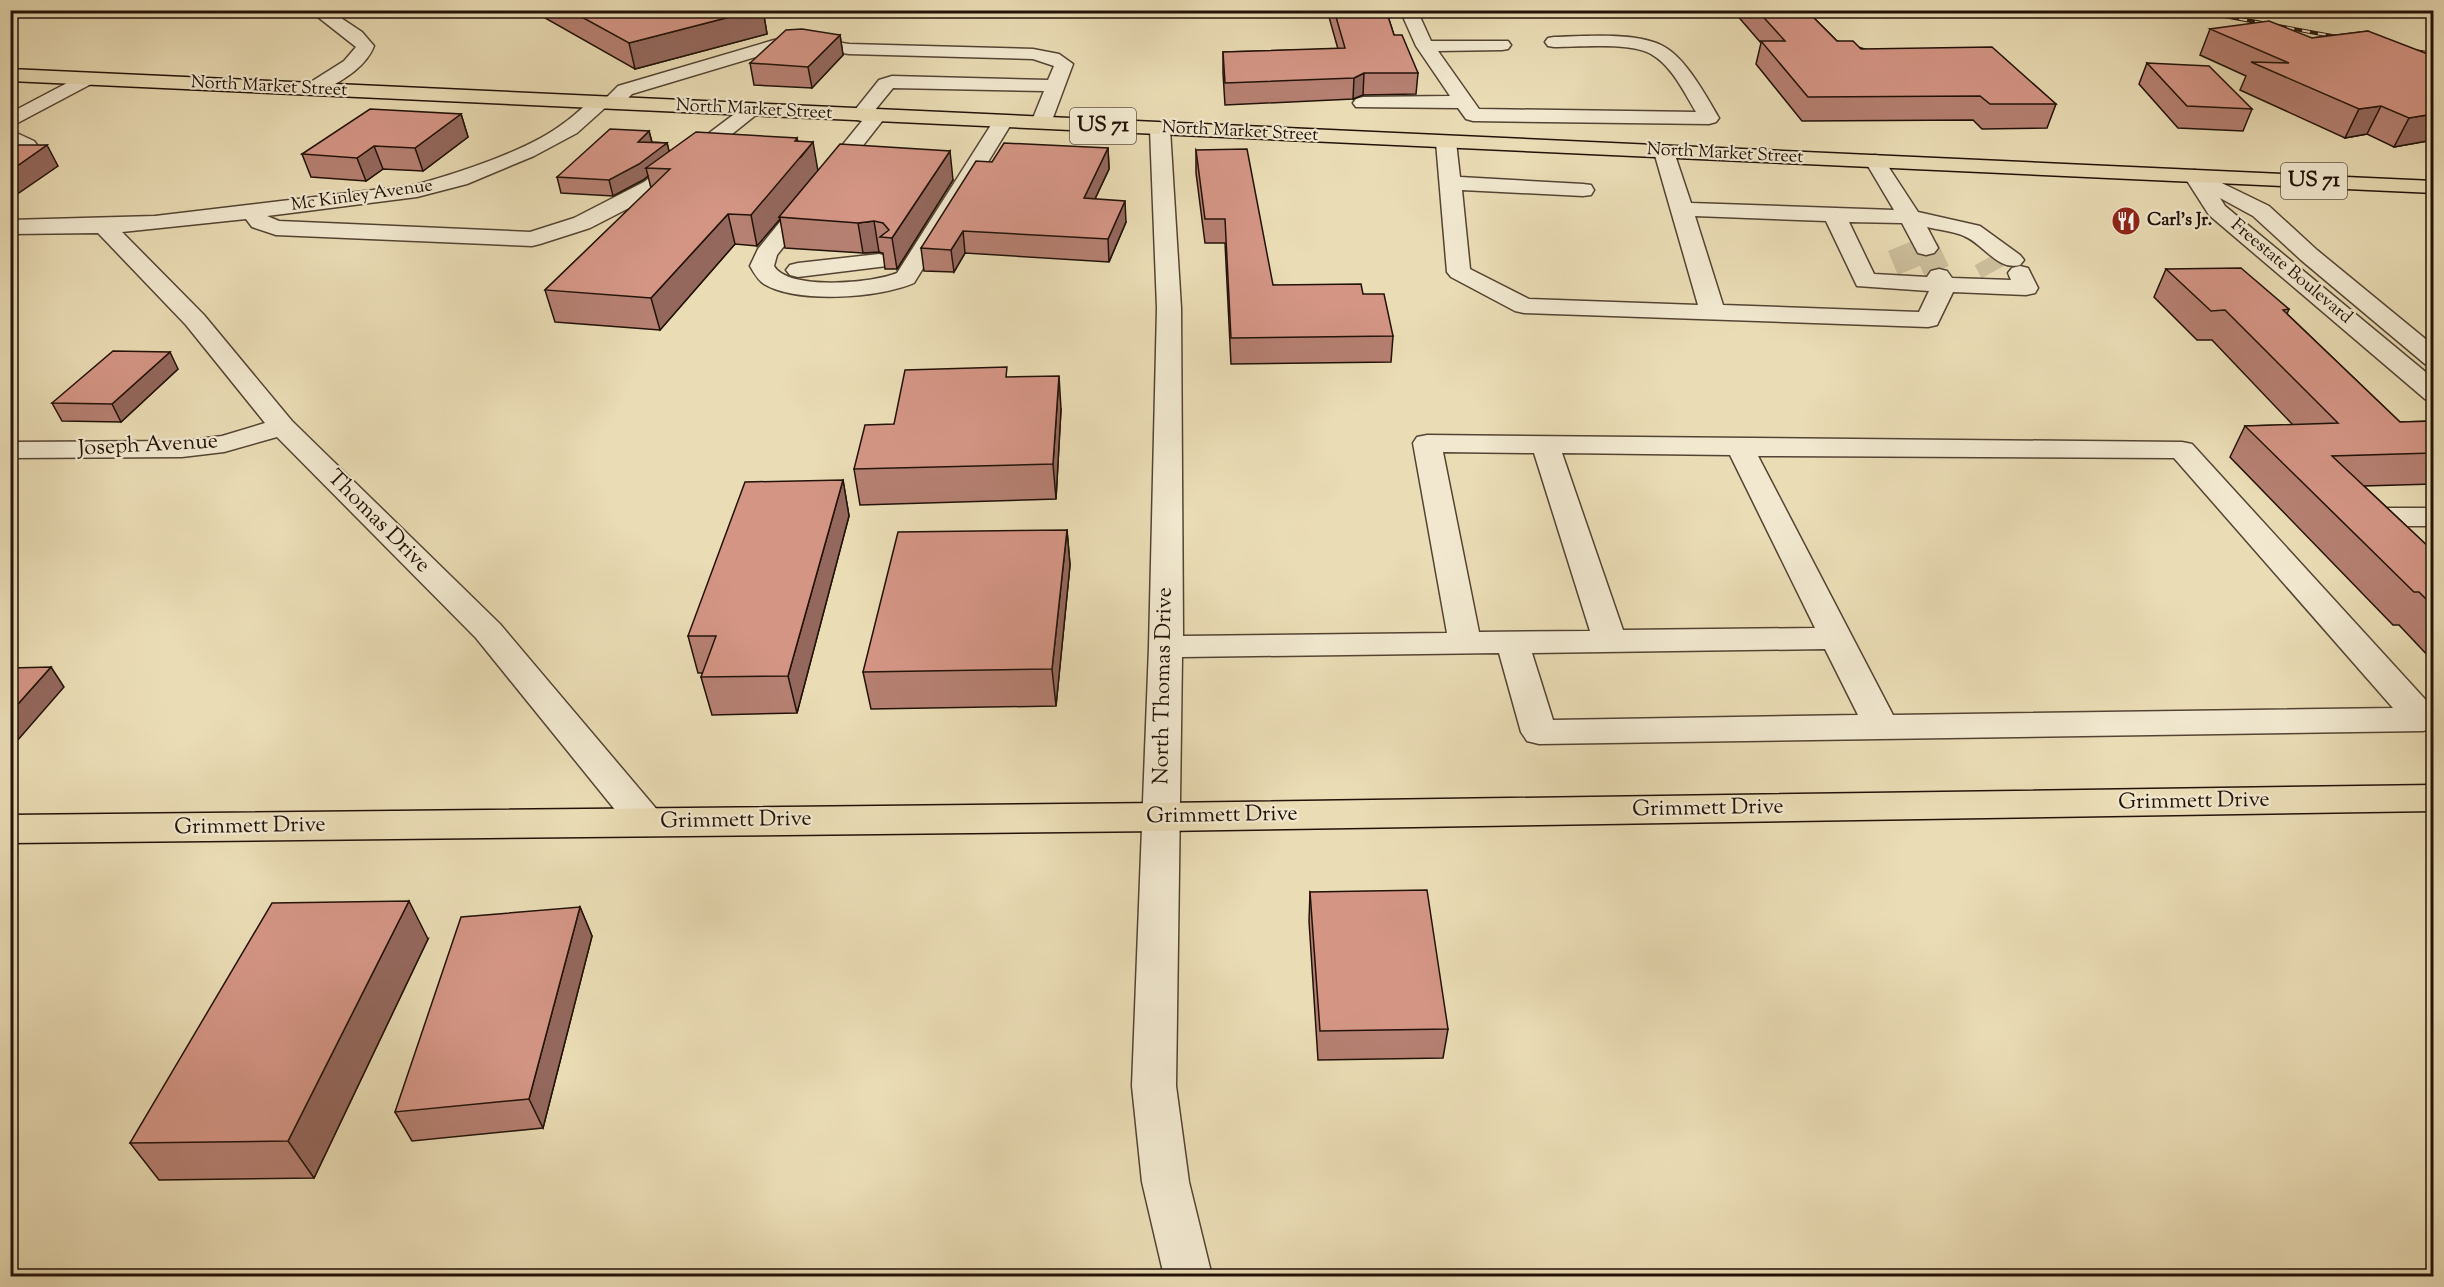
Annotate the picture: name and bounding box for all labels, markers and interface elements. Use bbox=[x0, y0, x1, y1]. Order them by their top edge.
street label: North Market Street bbox=[190, 70, 348, 104]
street label: North Market Street bbox=[675, 93, 833, 127]
road number: US 71 bbox=[1070, 108, 1136, 144]
street label: North Market Street bbox=[1161, 115, 1319, 149]
street label: North Market Street bbox=[1646, 137, 1804, 171]
road number: US 71 bbox=[2281, 163, 2347, 199]
street label: Mc Kinley Avenue bbox=[289, 173, 435, 219]
restaurant icon: Carl's Jr. bbox=[2110, 205, 2142, 237]
place label: Carl's Jr. bbox=[2147, 208, 2212, 234]
street label: Freestate Boulevard bbox=[2224, 213, 2358, 331]
street label: Joseph Avenue bbox=[76, 426, 219, 466]
street label: Thomas Drive bbox=[319, 463, 437, 581]
street label: North Thomas Drive bbox=[1146, 587, 1182, 785]
street label: Grimmett Drive bbox=[2118, 785, 2270, 819]
street label: Grimmett Drive bbox=[1632, 792, 1784, 826]
street label: Grimmett Drive bbox=[1146, 799, 1298, 833]
street label: Grimmett Drive bbox=[660, 804, 812, 838]
street label: Grimmett Drive bbox=[174, 810, 326, 844]

